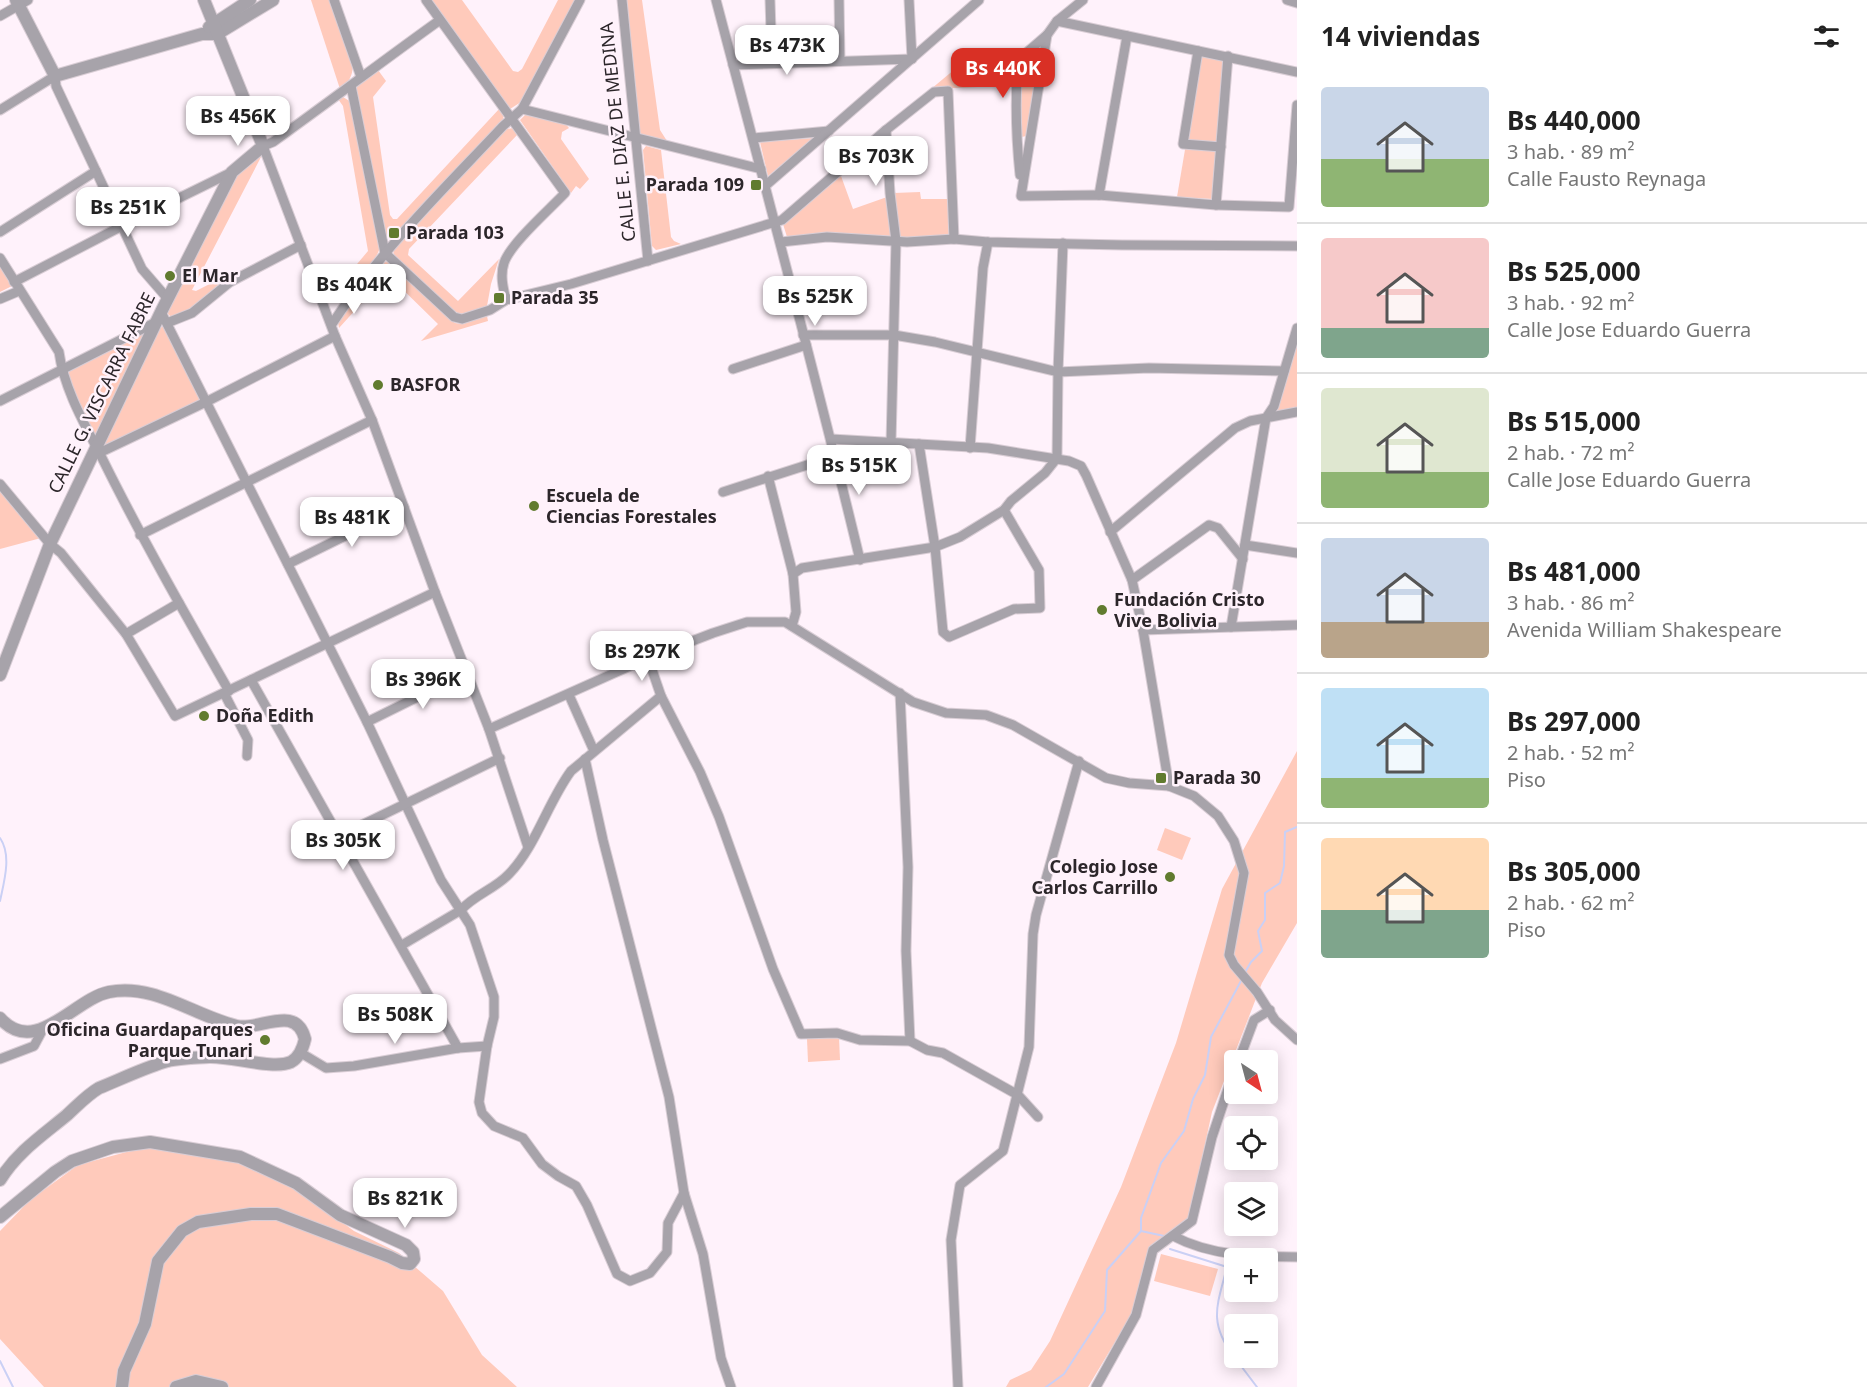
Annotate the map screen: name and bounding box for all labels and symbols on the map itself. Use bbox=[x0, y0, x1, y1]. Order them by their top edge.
street label: CALLE E. DIAZ DE MEDINA bbox=[594, 21, 640, 243]
pin: Bs 473K bbox=[732, 25, 842, 76]
pin: Bs 440K bbox=[948, 48, 1058, 99]
pin: Bs 456K bbox=[183, 96, 293, 147]
pin: Bs 703K bbox=[821, 136, 931, 187]
place label: Parada 109 bbox=[646, 172, 744, 196]
marker: Parada 109 bbox=[749, 178, 763, 192]
pin: Bs 251K bbox=[73, 187, 183, 238]
place label: Parada 103 bbox=[406, 220, 504, 244]
marker: Parada 103 bbox=[387, 226, 401, 240]
place label: El Mar bbox=[182, 263, 238, 287]
pin: Bs 404K bbox=[299, 264, 409, 315]
marker: El Mar bbox=[163, 269, 177, 283]
pin: Bs 525K bbox=[760, 276, 870, 327]
place label: Parada 35 bbox=[511, 285, 599, 309]
street label: CALLE G. VISCARRA FABRE bbox=[42, 288, 160, 497]
marker: Parada 35 bbox=[492, 291, 506, 305]
place label: BASFOR bbox=[390, 372, 460, 396]
marker: BASFOR bbox=[371, 378, 385, 392]
pin: Bs 515K bbox=[804, 445, 914, 496]
place label: Escuela de Ciencias Forestales bbox=[546, 483, 717, 528]
pin: Bs 481K bbox=[297, 497, 407, 548]
marker: Escuela de Ciencias Forestales bbox=[527, 499, 541, 513]
place label: Fundación Cristo Vive Bolivia bbox=[1114, 587, 1265, 632]
marker: Fundación Cristo Vive Bolivia bbox=[1095, 603, 1109, 617]
pin: Bs 297K bbox=[587, 631, 697, 682]
pin: Bs 396K bbox=[368, 659, 478, 710]
place label: Doña Edith bbox=[216, 703, 314, 727]
marker: Doña Edith bbox=[197, 709, 211, 723]
place label: Parada 30 bbox=[1173, 765, 1261, 789]
marker: Parada 30 bbox=[1154, 771, 1168, 785]
pin: Bs 305K bbox=[288, 820, 398, 871]
place label: Colegio Jose Carlos Carrillo bbox=[1031, 854, 1158, 899]
marker: Colegio Jose Carlos Carrillo bbox=[1163, 870, 1177, 884]
pin: Bs 508K bbox=[340, 994, 450, 1045]
place label: Oficina Guardaparques Parque Tunari bbox=[47, 1017, 253, 1062]
marker: Oficina Guardaparques Parque Tunari bbox=[258, 1033, 272, 1047]
north arrow bbox=[1224, 1050, 1278, 1104]
pin: Bs 821K bbox=[350, 1178, 460, 1229]

